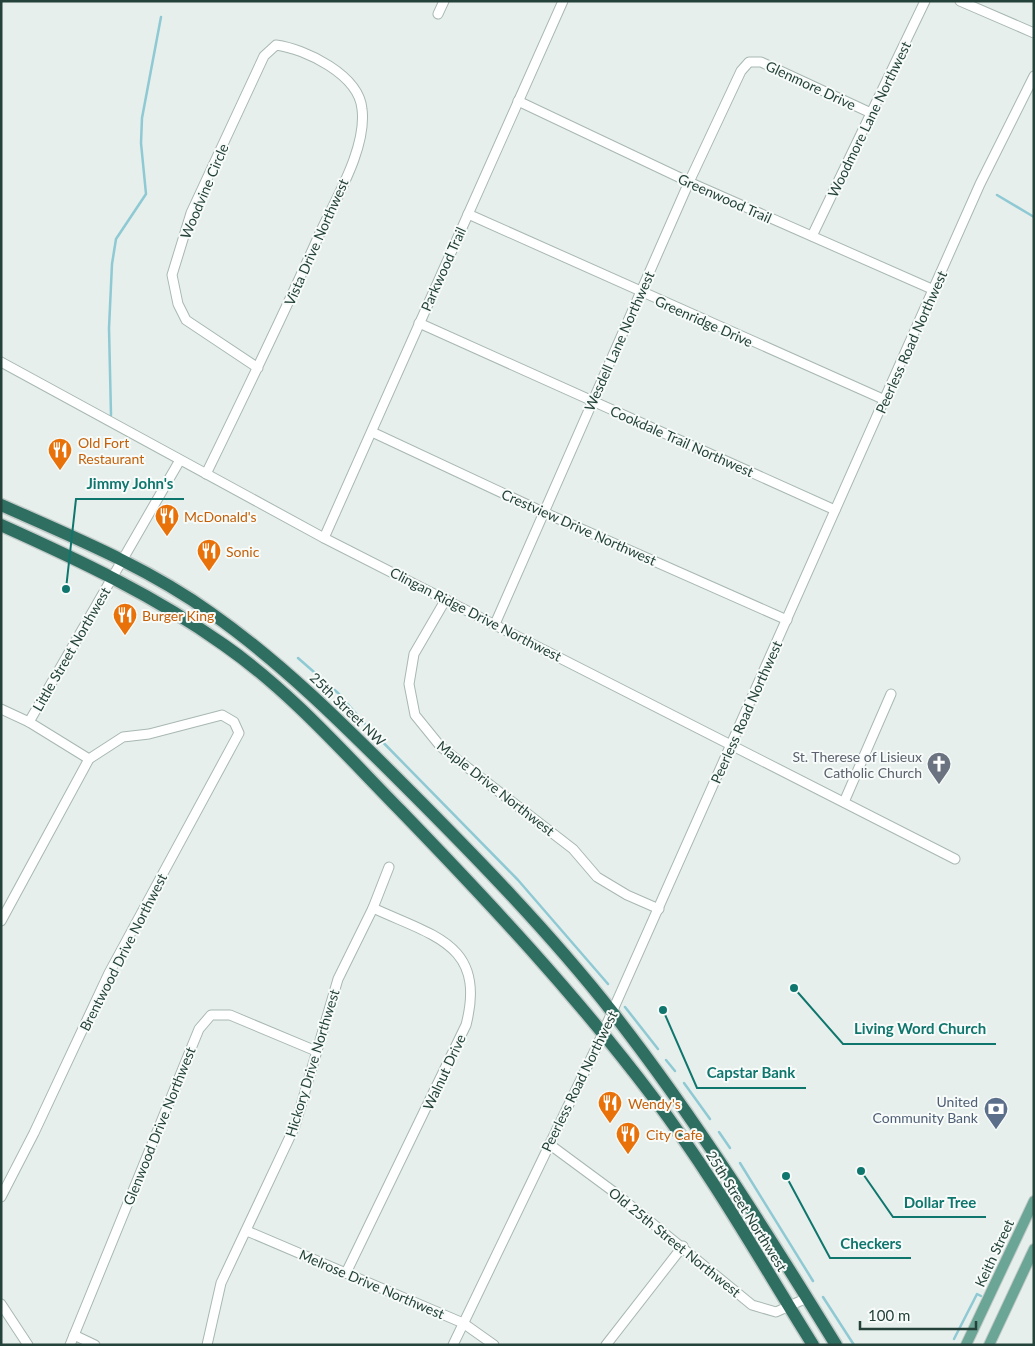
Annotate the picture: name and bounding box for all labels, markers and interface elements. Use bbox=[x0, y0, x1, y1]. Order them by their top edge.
street label: Woodmore Lane Northwest bbox=[824, 38, 914, 200]
street label: Glenmore Drive bbox=[763, 57, 859, 113]
street label: Woodvine Circle bbox=[176, 141, 232, 241]
street label: Greenwood Trail bbox=[676, 170, 774, 226]
street label: Vista Drive Northwest bbox=[280, 176, 352, 308]
street label: Parkwood Trail bbox=[417, 224, 469, 314]
street label: Wesdell Lane Northwest bbox=[580, 268, 658, 414]
street label: Peerless Road Northwest bbox=[872, 268, 950, 416]
street label: Greenridge Drive bbox=[652, 292, 756, 350]
street label: Cookdale Trail Northwest bbox=[608, 402, 756, 480]
place label: Old Fort Restaurant bbox=[78, 434, 144, 467]
restaurant icon: Old Fort Restaurant bbox=[47, 437, 73, 471]
callout: Jimmy John's bbox=[76, 469, 184, 499]
text: Jimmy John's bbox=[87, 474, 174, 492]
street label: Crestview Drive Northwest bbox=[499, 485, 659, 569]
restaurant icon: McDonald's bbox=[154, 503, 180, 537]
place label: McDonald's bbox=[184, 508, 257, 525]
restaurant icon: Sonic bbox=[196, 538, 222, 572]
place label: Sonic bbox=[226, 543, 260, 560]
street label: Clingan Ridge Drive Northwest bbox=[387, 563, 565, 665]
street label: Little Street Northwest bbox=[29, 584, 113, 714]
restaurant icon: Burger King bbox=[112, 602, 138, 636]
place label: Burger King bbox=[142, 607, 214, 624]
street label: Peerless Road Northwest bbox=[707, 638, 785, 786]
street label: 25th Street NW bbox=[307, 669, 390, 750]
street label: Maple Drive Northwest bbox=[434, 737, 558, 839]
place label: St. Therese of Lisieux Catholic Church bbox=[792, 748, 922, 781]
church icon: St. Therese of Lisieux Catholic Church bbox=[926, 751, 952, 785]
street label: Brentwood Drive Northwest bbox=[76, 870, 170, 1034]
street label: Hickory Drive Northwest bbox=[281, 987, 343, 1139]
street label: Peerless Road Northwest bbox=[537, 1008, 621, 1154]
callout: Living Word Church bbox=[843, 1014, 996, 1044]
text: Living Word Church bbox=[854, 1019, 986, 1037]
street label: Walnut Drive bbox=[419, 1031, 469, 1113]
street label: Glenwood Drive Northwest bbox=[119, 1044, 199, 1208]
callout: Capstar Bank bbox=[697, 1058, 806, 1088]
text: Capstar Bank bbox=[707, 1063, 796, 1081]
restaurant icon: Wendy's bbox=[597, 1090, 623, 1124]
place label: United Community Bank bbox=[873, 1093, 979, 1126]
place label: Wendy's bbox=[628, 1095, 681, 1112]
bank icon: United Community Bank bbox=[983, 1096, 1009, 1130]
restaurant icon: City Cafe bbox=[615, 1121, 641, 1155]
place label: City Cafe bbox=[646, 1126, 702, 1143]
street label: 25th Street Northwest bbox=[703, 1148, 791, 1274]
street label: Old 25th Street Northwest bbox=[606, 1184, 744, 1300]
callout: Dollar Tree bbox=[893, 1187, 986, 1217]
text: Dollar Tree bbox=[904, 1193, 976, 1211]
street label: Keith Street bbox=[971, 1216, 1017, 1290]
callout: Checkers bbox=[830, 1228, 911, 1258]
text: Checkers bbox=[840, 1234, 902, 1252]
street label: Melrose Drive Northwest bbox=[297, 1246, 447, 1322]
scale bar bbox=[860, 1298, 976, 1330]
text: 100 m bbox=[868, 1306, 910, 1324]

